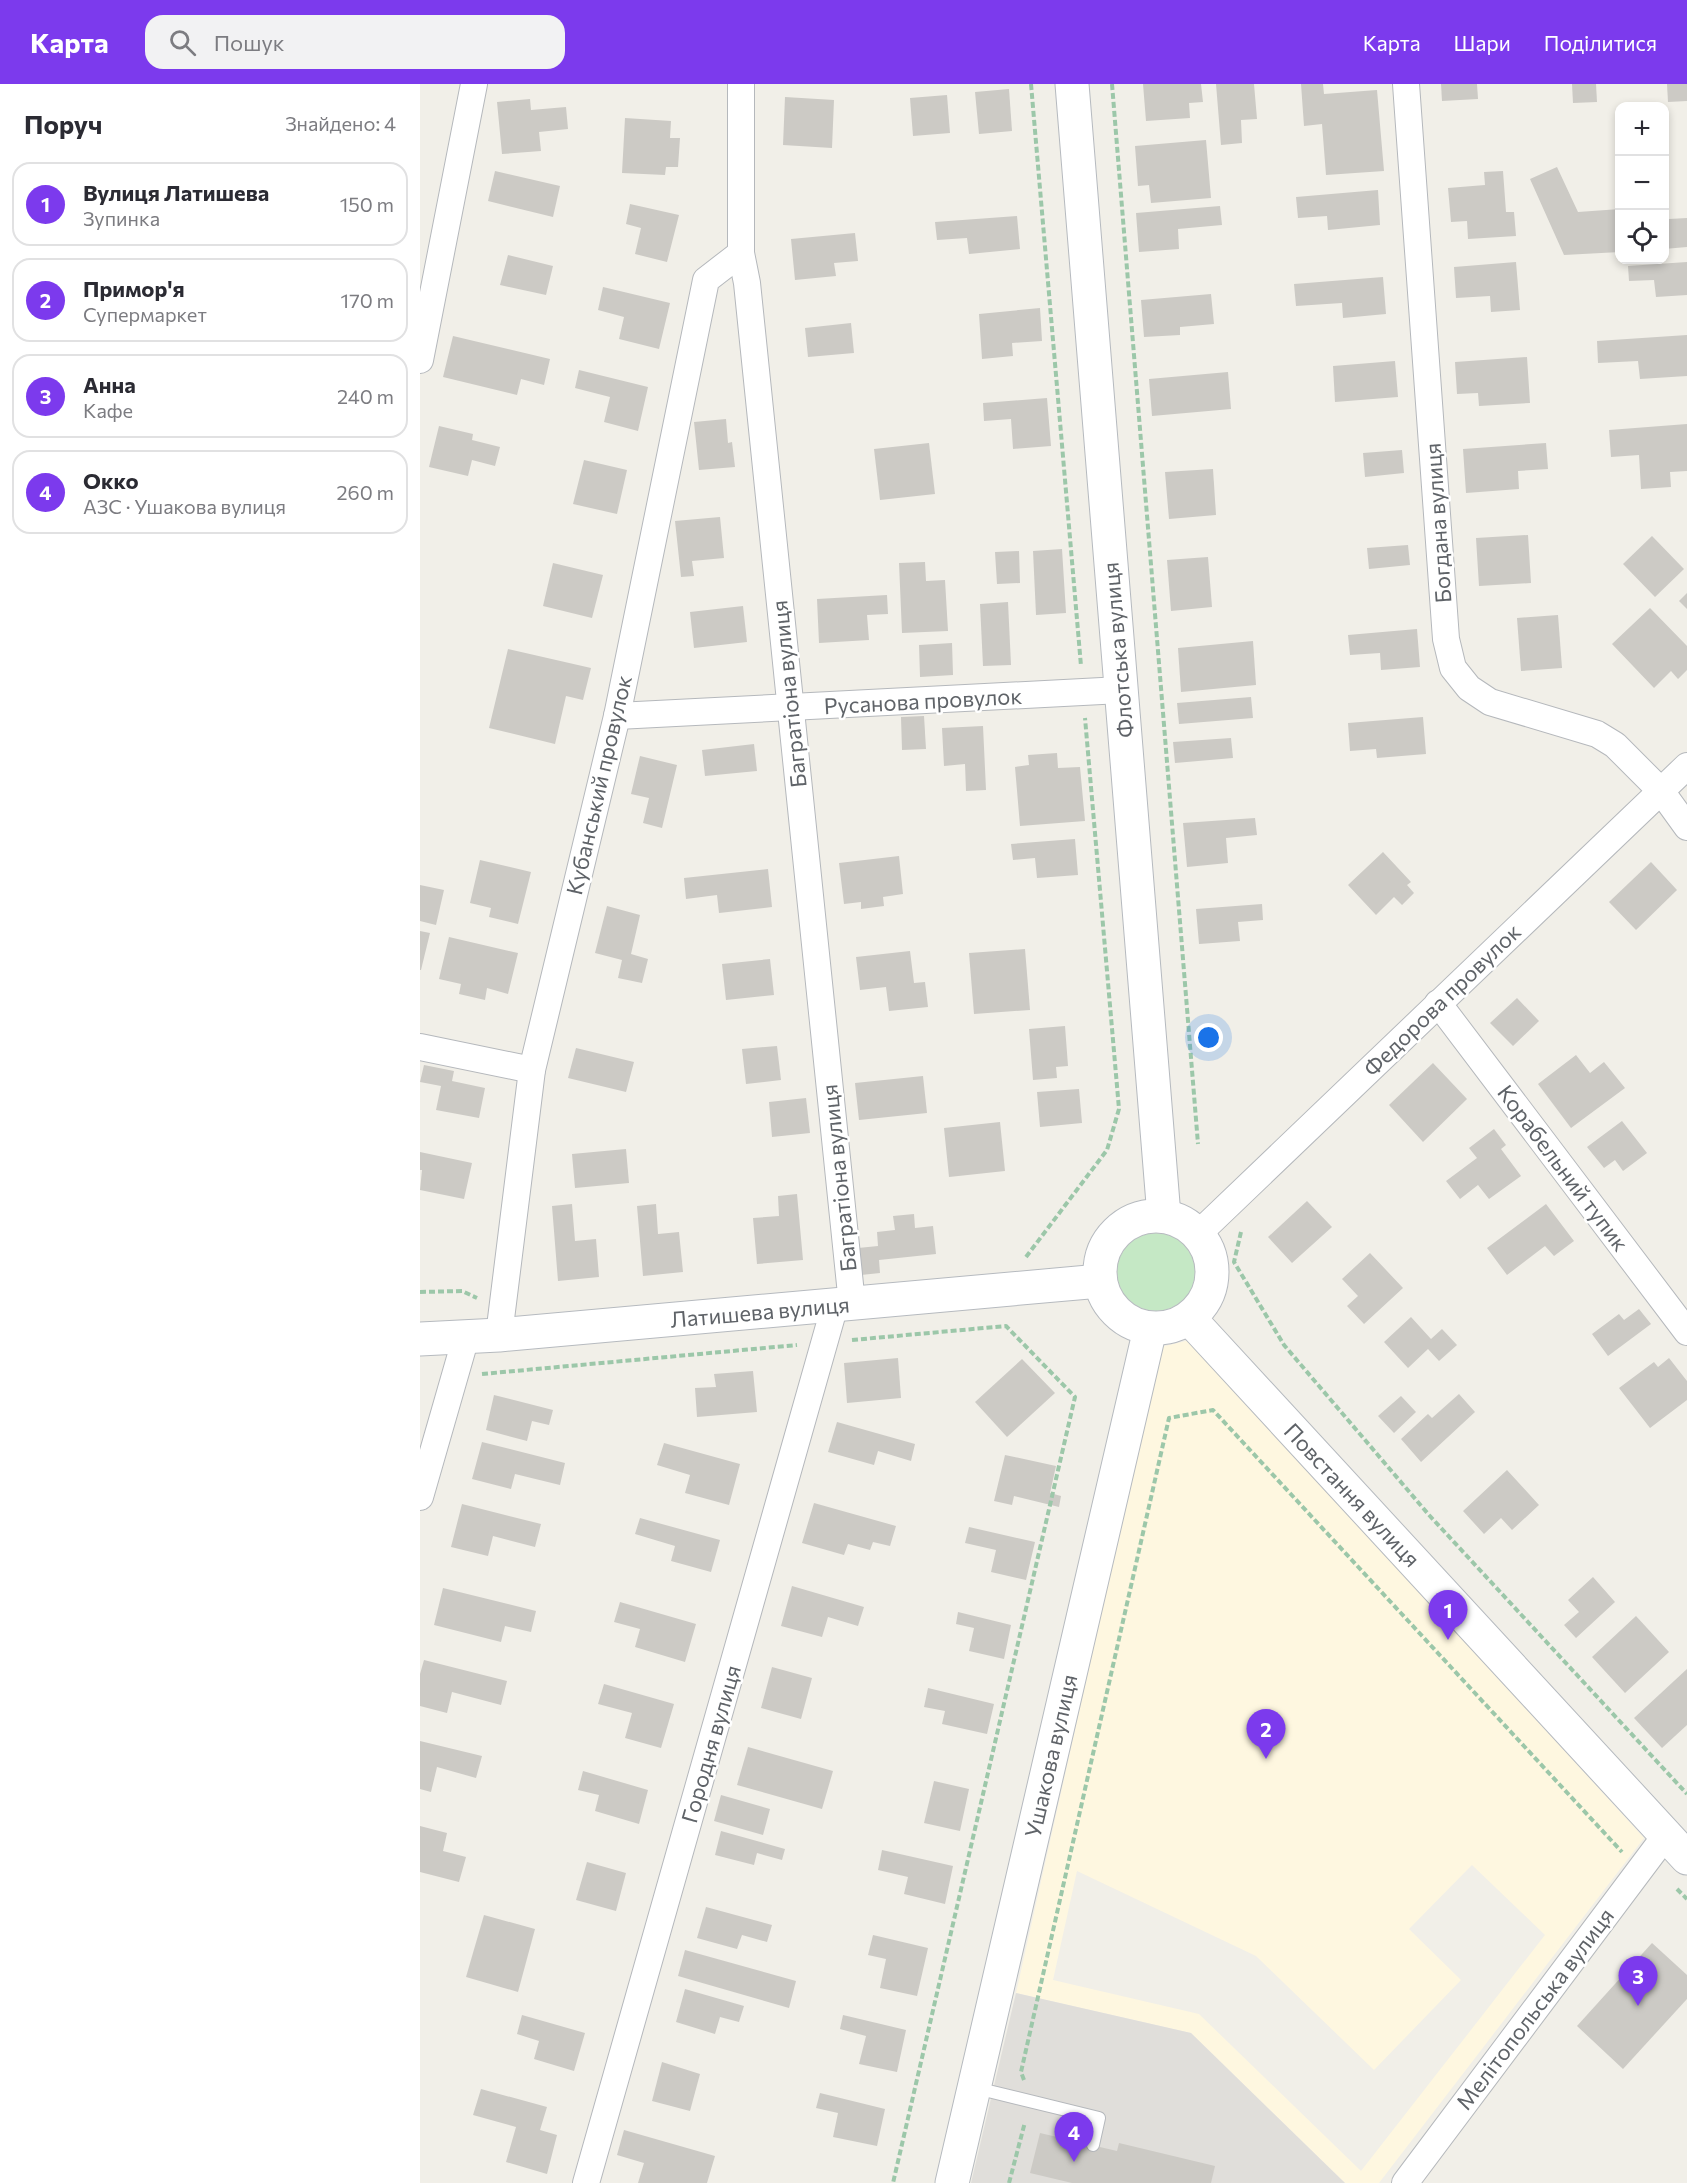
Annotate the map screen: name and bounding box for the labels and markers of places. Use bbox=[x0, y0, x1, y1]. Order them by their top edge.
pin: 1 bbox=[1428, 1590, 1468, 1640]
pin: 2 bbox=[1246, 1710, 1286, 1759]
pin: 3 bbox=[1618, 1956, 1658, 2006]
pin: 4 bbox=[1054, 2112, 1094, 2162]

